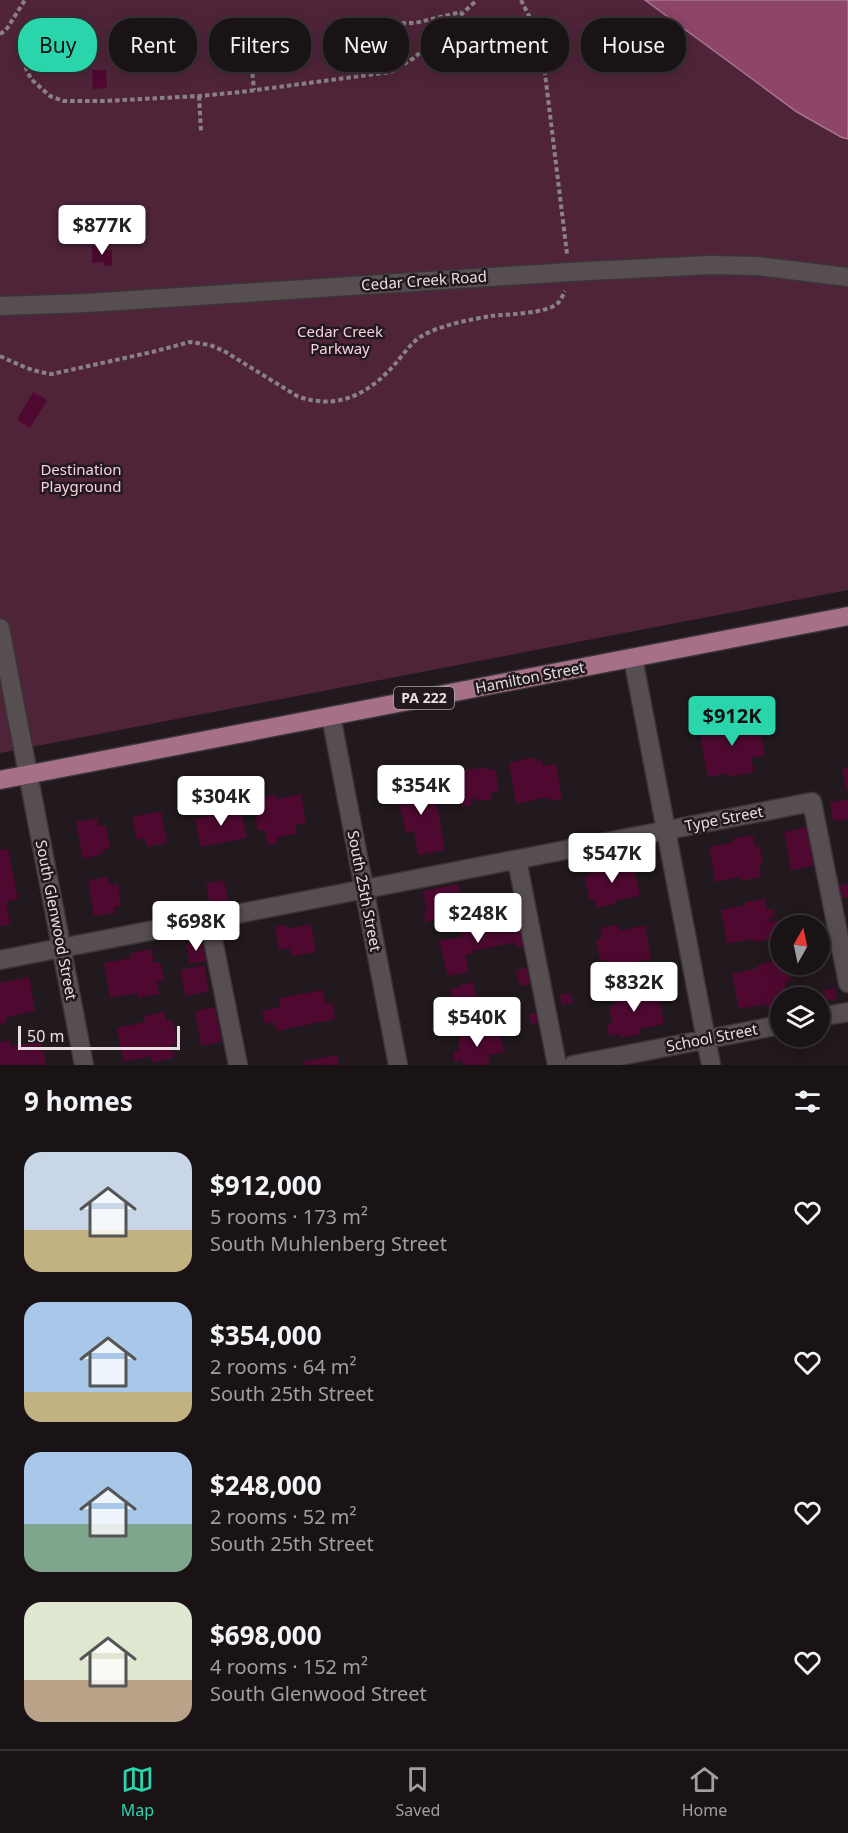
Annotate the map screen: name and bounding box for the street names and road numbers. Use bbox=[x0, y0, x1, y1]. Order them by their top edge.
street label: Cedar Creek Road bbox=[360, 266, 487, 294]
street label: Hamilton Street bbox=[473, 657, 587, 697]
road number: PA 222 bbox=[394, 687, 454, 709]
street label: Type Street bbox=[683, 801, 765, 835]
street label: South 25th Street bbox=[343, 829, 387, 954]
street label: South Glenwood Street bbox=[32, 838, 82, 1002]
street label: School Street bbox=[664, 1018, 760, 1056]

